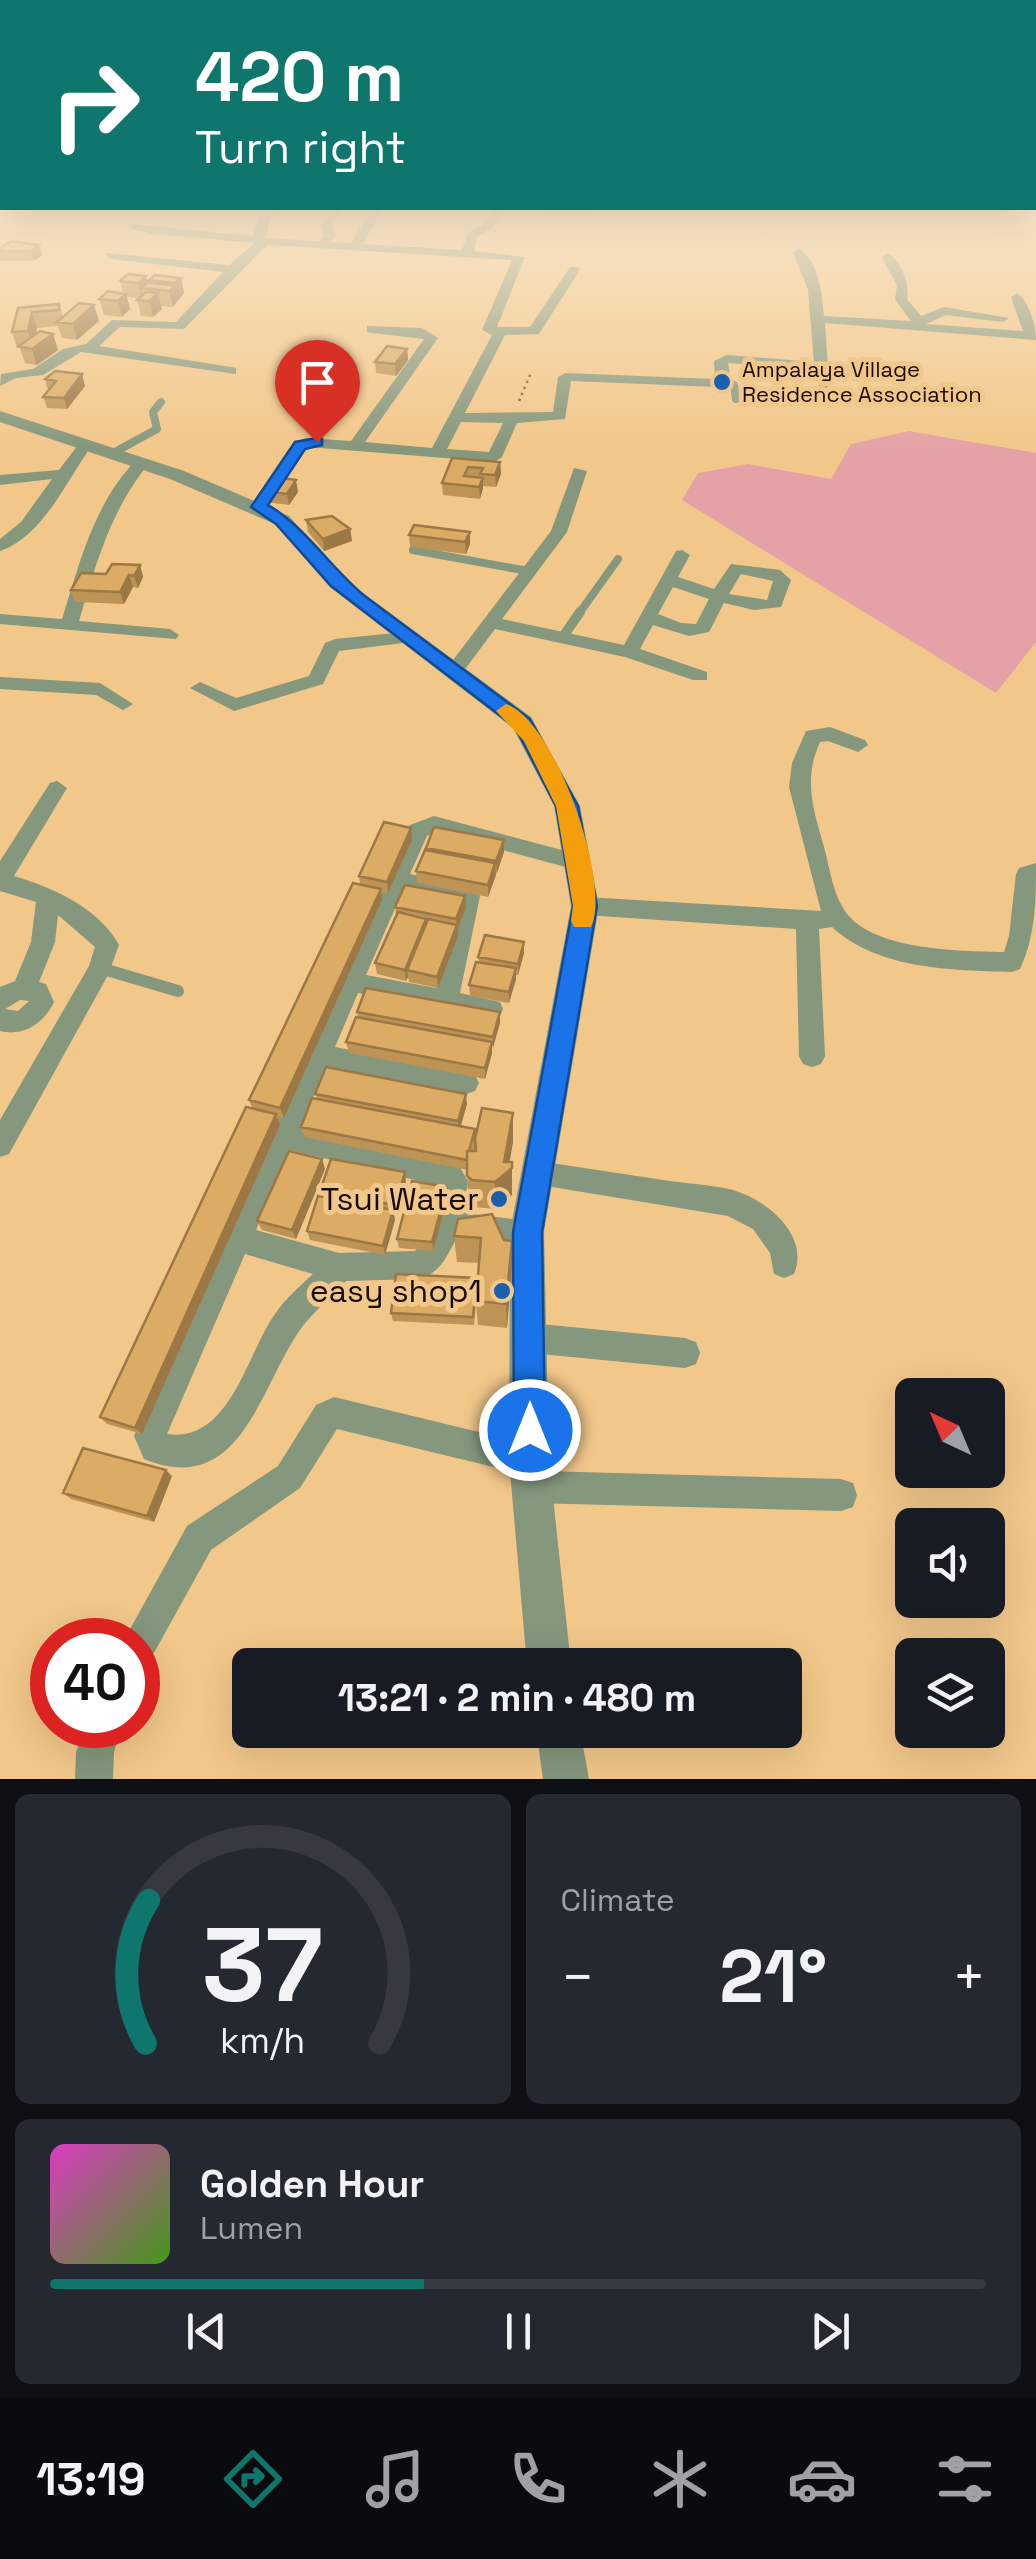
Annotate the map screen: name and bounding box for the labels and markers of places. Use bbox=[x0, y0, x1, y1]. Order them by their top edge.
pin bbox=[275, 340, 360, 443]
place label: Ampalaya Village Residence Association bbox=[742, 355, 982, 408]
marker: Ampalaya Village Residence Association bbox=[711, 371, 733, 393]
place label: Tsui Water bbox=[320, 1179, 479, 1219]
marker: Tsui Water bbox=[488, 1188, 510, 1210]
place label: easy shop1 bbox=[310, 1271, 482, 1311]
marker: easy shop1 bbox=[491, 1280, 513, 1302]

